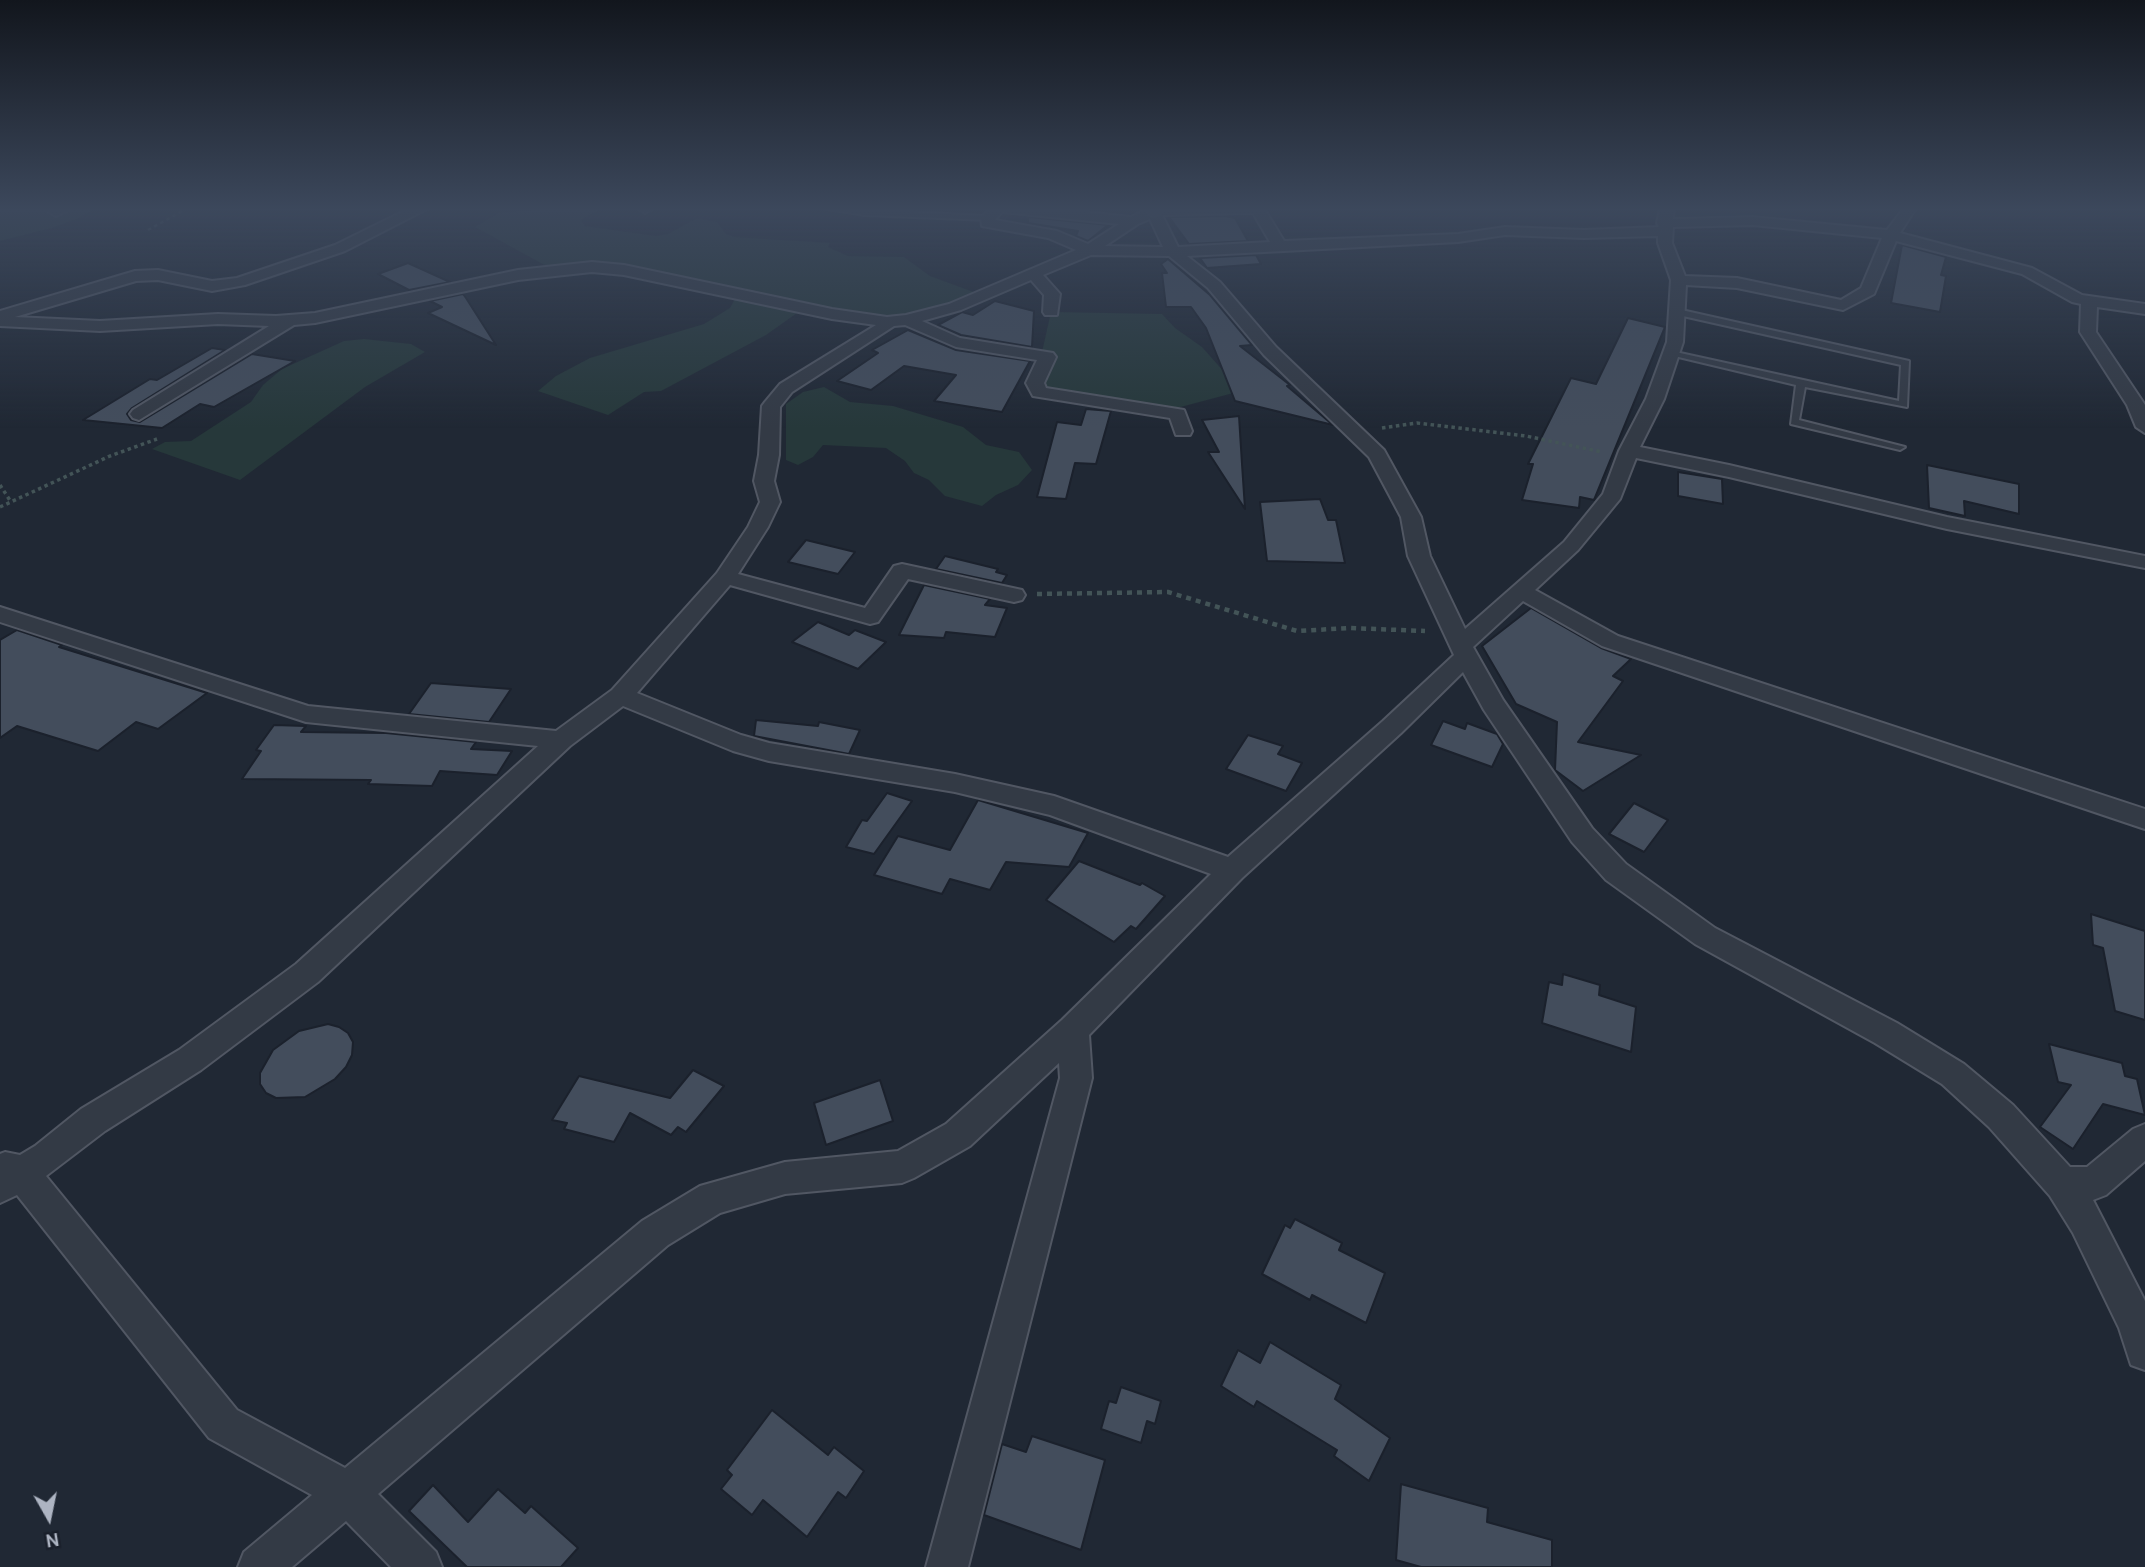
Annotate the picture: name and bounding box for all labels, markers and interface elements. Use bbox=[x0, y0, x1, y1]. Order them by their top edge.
north arrow bbox=[14, 1483, 84, 1553]
text: N bbox=[44, 1526, 61, 1552]

